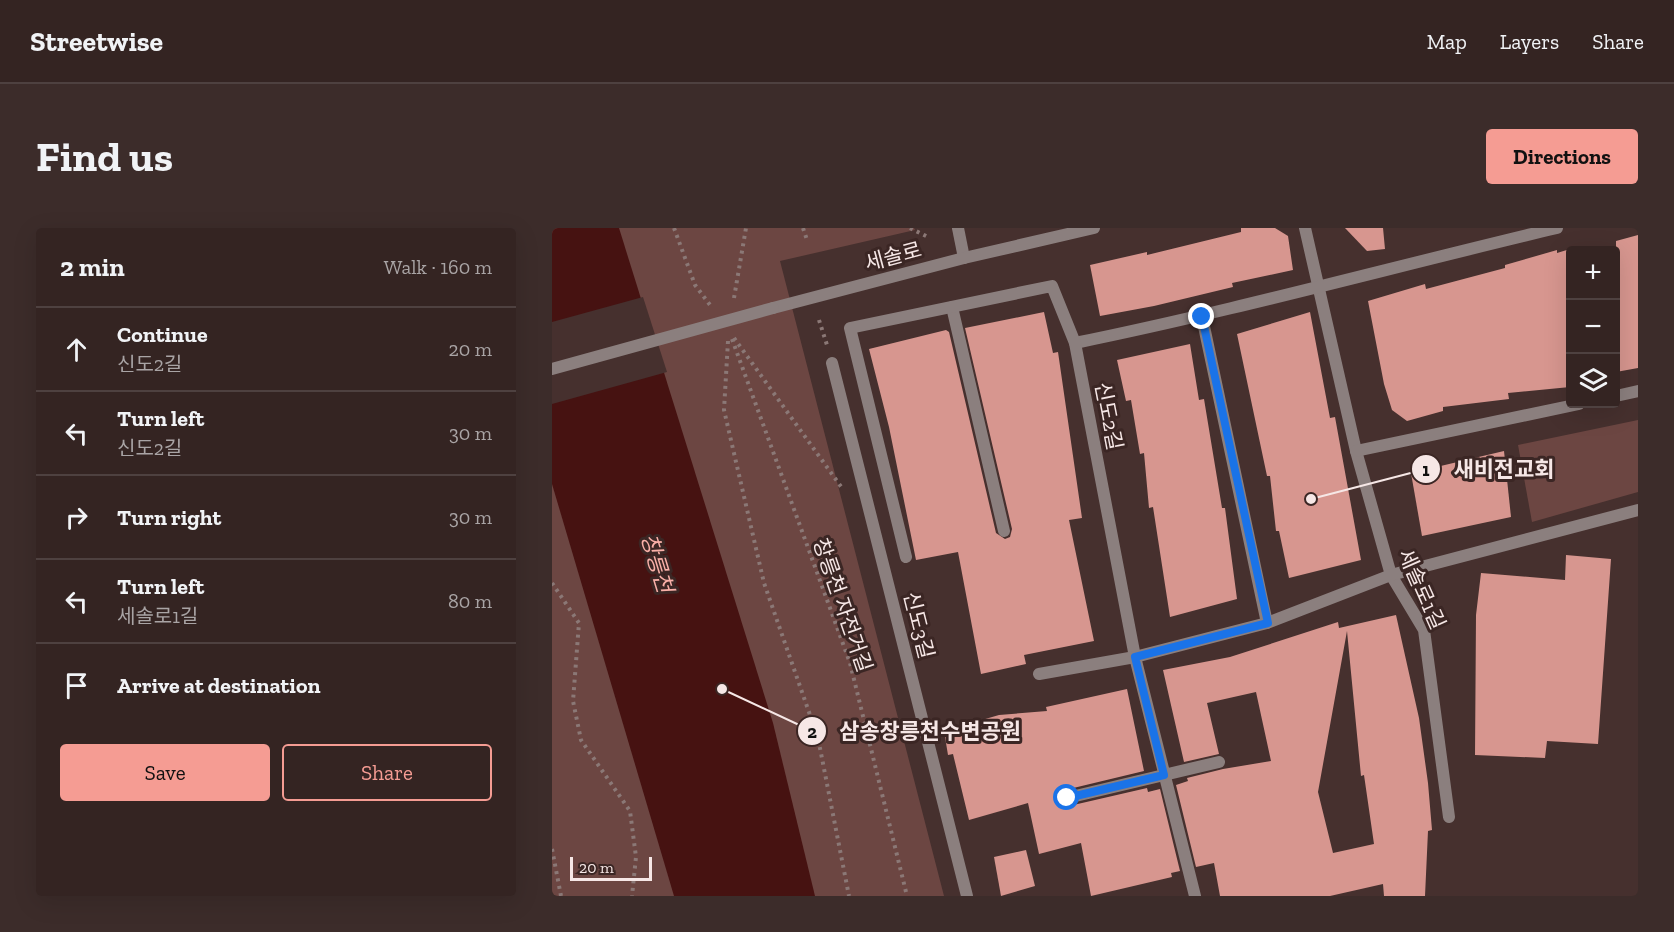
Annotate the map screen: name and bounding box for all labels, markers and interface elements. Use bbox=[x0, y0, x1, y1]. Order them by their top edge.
text: Streetwise bbox=[30, 25, 163, 58]
text: Map bbox=[1427, 29, 1467, 54]
text: Layers bbox=[1500, 29, 1559, 54]
text: Share bbox=[1592, 29, 1644, 54]
button: Directions bbox=[1486, 129, 1638, 184]
text: Find us bbox=[36, 131, 173, 182]
street label: 세솔로 bbox=[862, 236, 924, 276]
map controls bbox=[1566, 246, 1620, 408]
button: + bbox=[1566, 246, 1620, 300]
text: 2 min bbox=[60, 251, 125, 283]
text: Walk · 160 m bbox=[384, 255, 492, 279]
button: − bbox=[1566, 300, 1620, 354]
route end bbox=[1188, 303, 1214, 329]
text: Continue bbox=[117, 321, 208, 348]
icon: ahead bbox=[60, 333, 93, 366]
text: 20 m bbox=[448, 337, 492, 361]
text: 신도2길 bbox=[117, 352, 183, 376]
button: layers bbox=[1566, 354, 1620, 408]
street label: 신도2길 bbox=[1090, 380, 1128, 452]
text: Turn left bbox=[117, 405, 204, 432]
icon: left bbox=[60, 417, 93, 450]
text: 30 m bbox=[449, 421, 492, 445]
text: 신도2길 bbox=[117, 436, 183, 460]
callout: 새비전교회 bbox=[1411, 449, 1566, 489]
text: 새비전교회 bbox=[1453, 456, 1555, 483]
text: 1 bbox=[1422, 459, 1430, 481]
icon: right bbox=[60, 501, 93, 534]
text: Turn right bbox=[117, 504, 221, 531]
text: 30 m bbox=[449, 505, 492, 529]
water label: 창릉천 bbox=[635, 530, 680, 599]
street label: 창릉천 자전거길 bbox=[808, 535, 878, 675]
street label: 세솔로1길 bbox=[1393, 545, 1451, 633]
text: Turn left bbox=[117, 573, 204, 600]
icon: left bbox=[60, 585, 93, 618]
text: 80 m bbox=[448, 589, 492, 613]
street label: 신도3길 bbox=[899, 589, 939, 661]
text: 세솔로1길 bbox=[117, 604, 198, 628]
icon: arrive bbox=[60, 669, 93, 702]
text: Arrive at destination bbox=[117, 672, 320, 699]
callout: 삼송창릉천수변공원 bbox=[797, 711, 1033, 751]
text: 삼송창릉천수변공원 bbox=[839, 718, 1021, 745]
text: 2 bbox=[807, 721, 817, 743]
button: Save bbox=[60, 744, 270, 801]
button: Share bbox=[282, 744, 492, 801]
route start bbox=[1053, 784, 1079, 810]
scale bar bbox=[570, 854, 652, 882]
text: 20 m bbox=[579, 858, 614, 877]

